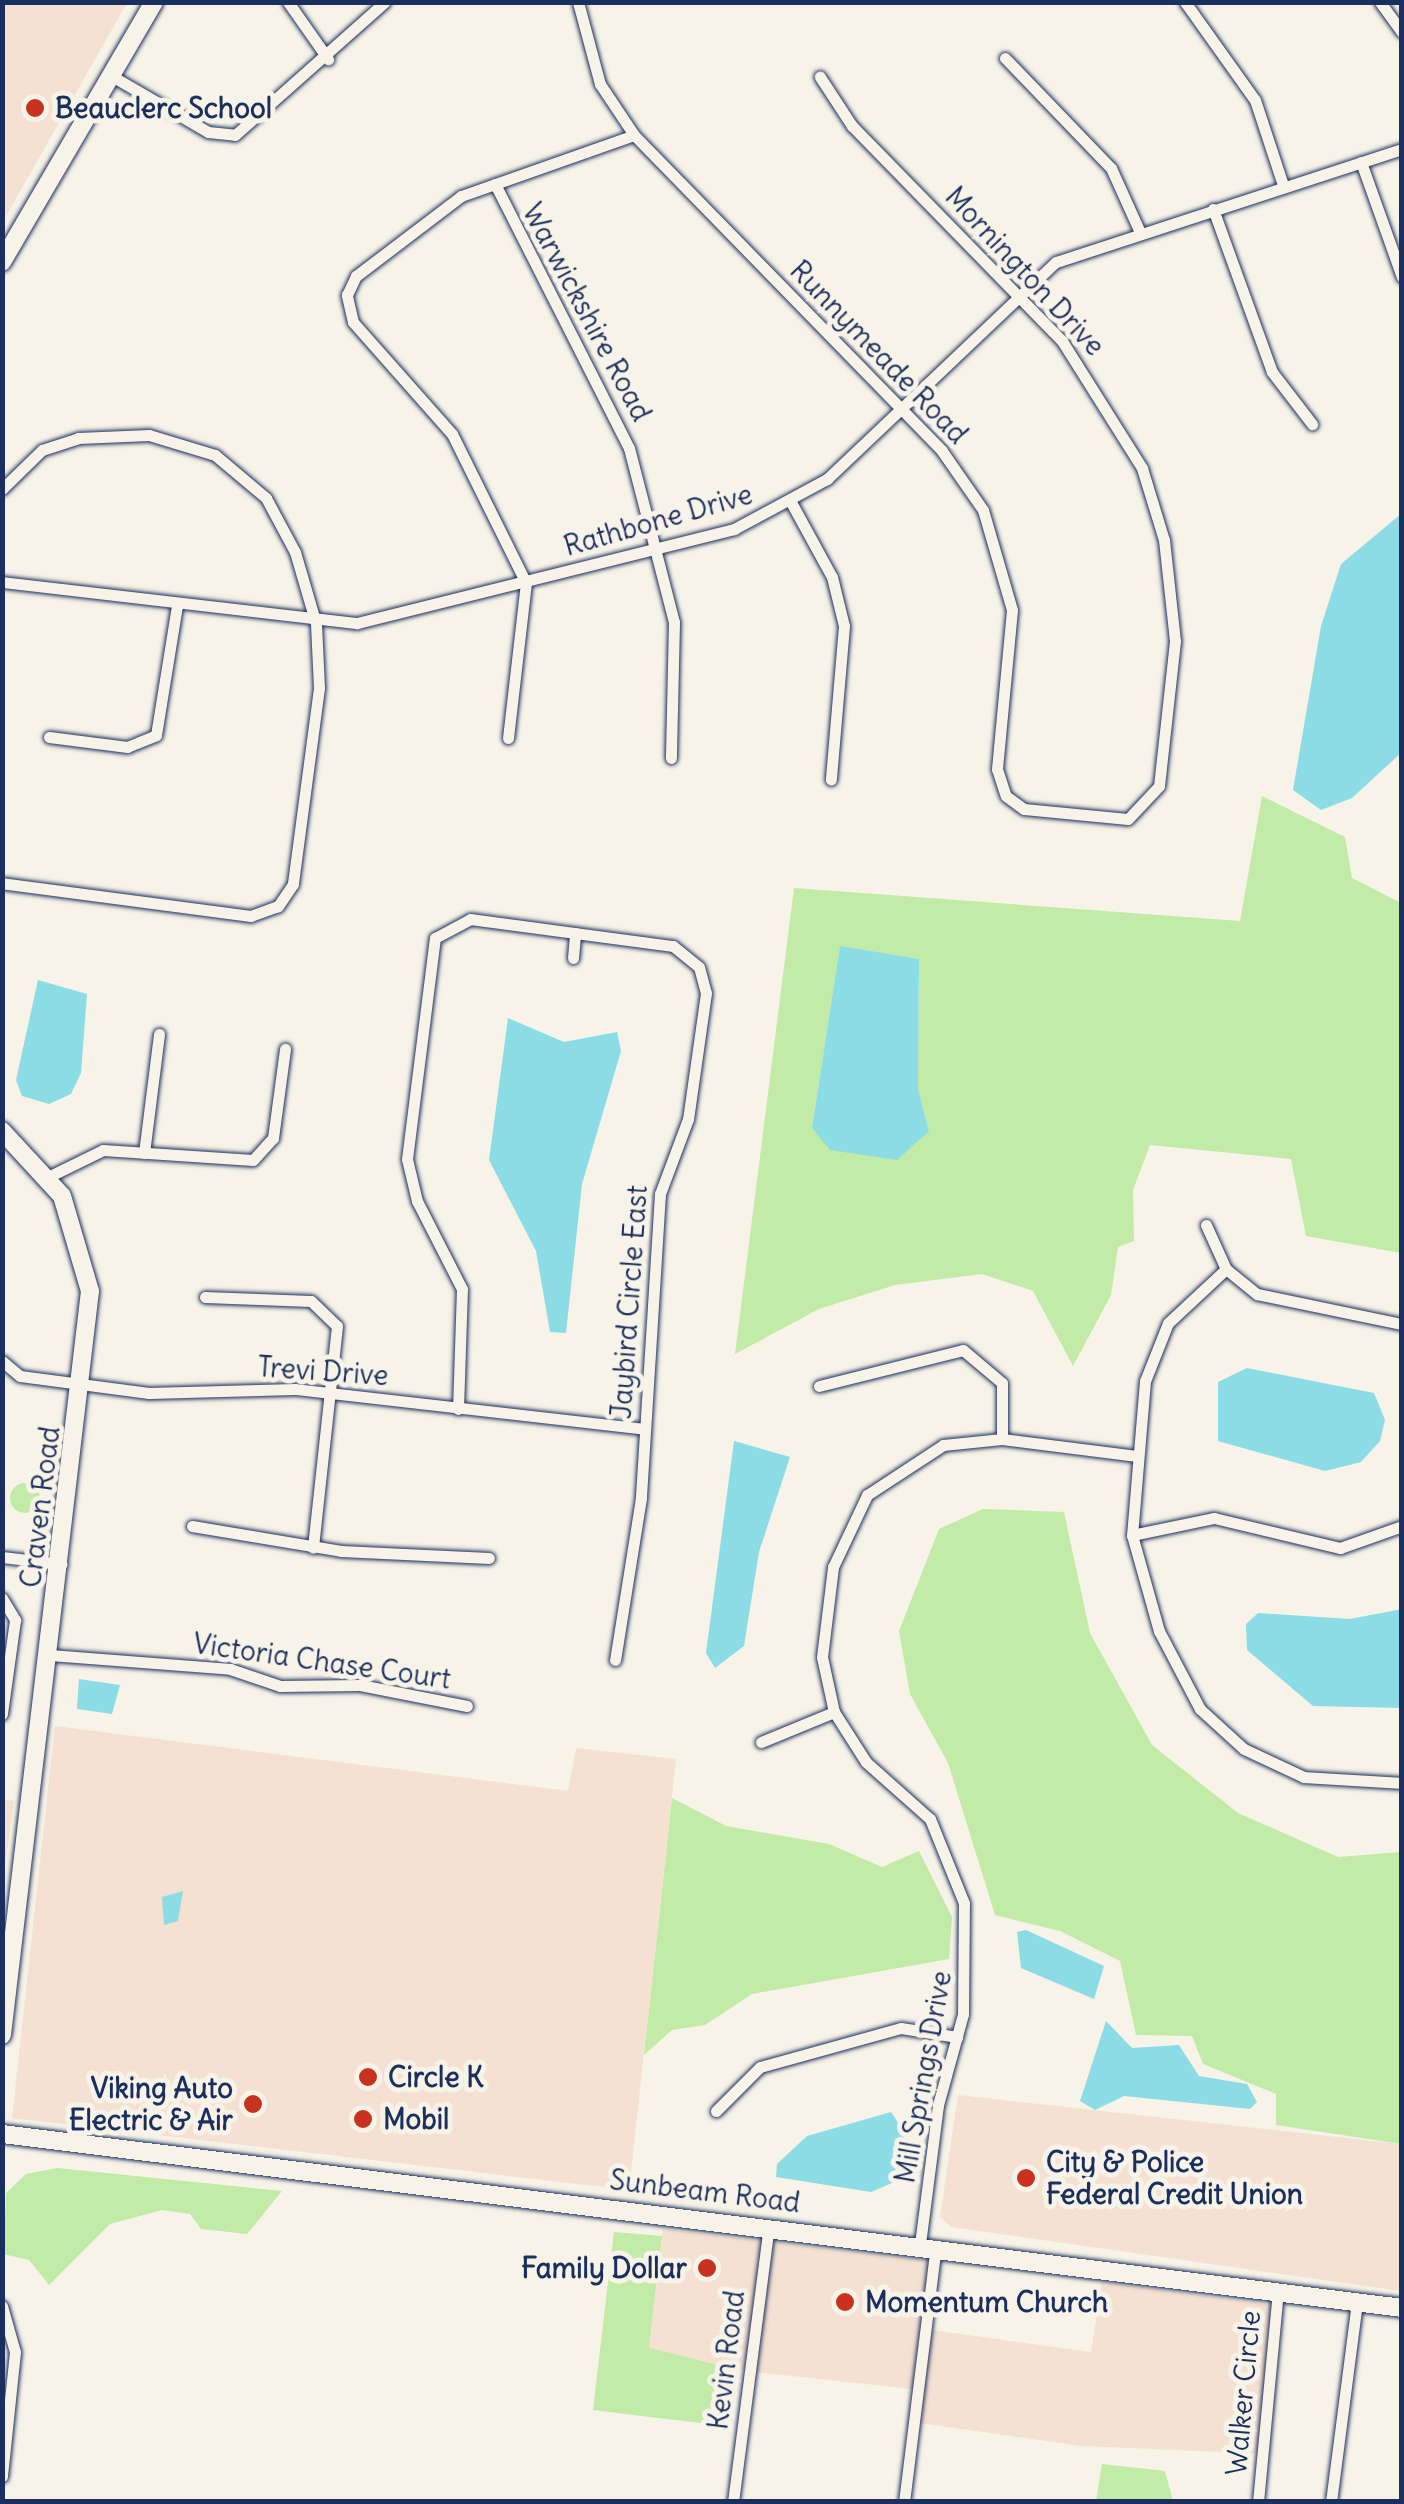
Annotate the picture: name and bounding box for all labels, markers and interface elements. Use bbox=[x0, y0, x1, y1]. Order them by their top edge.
place label: Beauclerc School bbox=[55, 91, 272, 125]
marker: Beauclerc School bbox=[24, 97, 46, 119]
street label: Mornington Drive bbox=[938, 180, 1112, 362]
street label: Warwickshire Road bbox=[515, 197, 659, 427]
street label: Runnymeade Road bbox=[783, 253, 975, 451]
street label: Rathbone Drive bbox=[560, 477, 756, 563]
street label: Jaybird Circle East bbox=[604, 1184, 654, 1420]
street label: Trevi Drive bbox=[256, 1350, 390, 1392]
street label: Craven Road bbox=[13, 1424, 67, 1590]
street label: Victoria Chase Court bbox=[191, 1626, 453, 1696]
street label: Mill Springs Drive bbox=[888, 1968, 958, 2186]
place label: Circle K bbox=[388, 2060, 483, 2094]
marker: Circle K bbox=[357, 2066, 379, 2088]
place label: Viking Auto Electric & Air bbox=[69, 2071, 233, 2137]
marker: Viking Auto Electric & Air bbox=[242, 2093, 264, 2115]
place label: Mobil bbox=[383, 2102, 449, 2136]
marker: Mobil bbox=[352, 2108, 374, 2130]
place label: City & Police Federal Credit Union bbox=[1046, 2145, 1303, 2211]
street label: Sunbeam Road bbox=[608, 2163, 802, 2219]
marker: City & Police Federal Credit Union bbox=[1015, 2167, 1037, 2189]
place label: Family Dollar bbox=[521, 2251, 687, 2285]
marker: Family Dollar bbox=[696, 2257, 718, 2279]
place label: Momentum Church bbox=[865, 2285, 1108, 2319]
street label: Kevin Road bbox=[701, 2288, 751, 2432]
marker: Momentum Church bbox=[834, 2291, 856, 2313]
street label: Walker Circle bbox=[1219, 2309, 1267, 2477]

